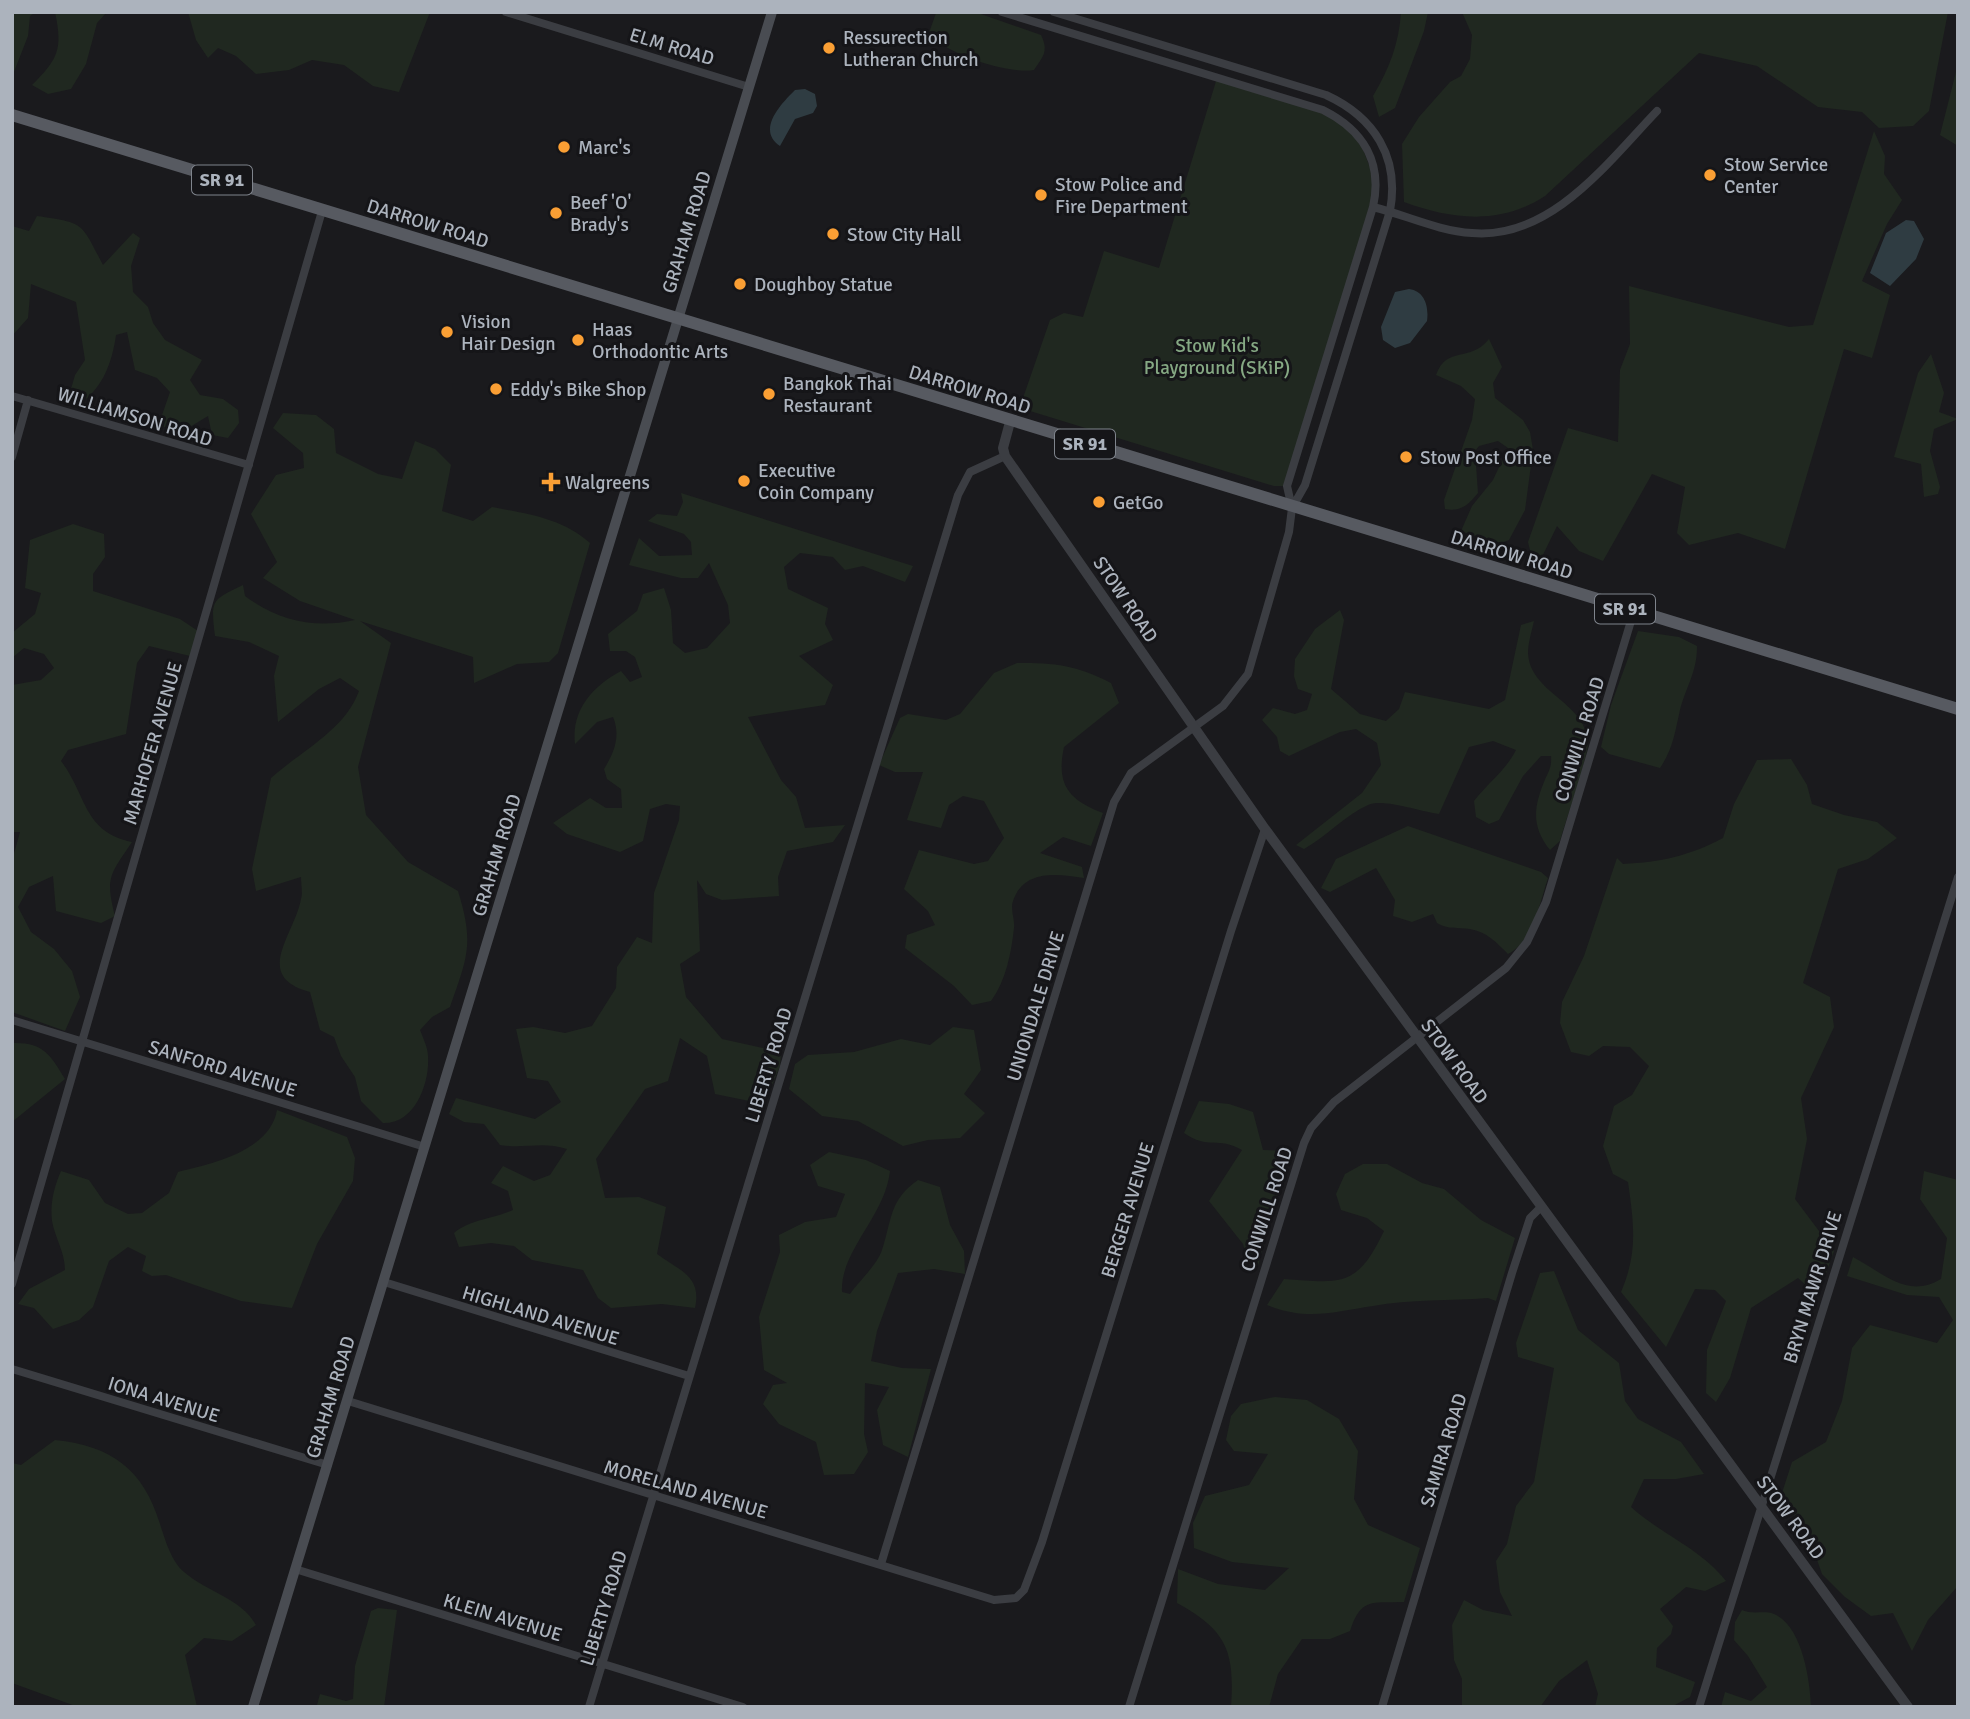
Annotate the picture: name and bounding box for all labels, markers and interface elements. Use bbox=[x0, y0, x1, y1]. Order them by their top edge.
street label: ELM ROAD bbox=[626, 23, 717, 71]
place label: Ressurection Lutheran Church bbox=[843, 26, 979, 72]
marker: Ressurection Lutheran Church bbox=[821, 40, 837, 56]
place label: Marc's bbox=[578, 136, 631, 160]
marker: Marc's bbox=[556, 139, 572, 155]
place label: Stow Service Center bbox=[1724, 153, 1828, 199]
road number: SR 91 bbox=[192, 166, 252, 195]
marker: Stow Service Center bbox=[1702, 167, 1718, 183]
street label: GRAHAM ROAD bbox=[657, 168, 717, 296]
place label: Stow Police and Fire Department bbox=[1055, 173, 1188, 219]
marker: Stow Police and Fire Department bbox=[1033, 187, 1049, 203]
place label: Beef 'O' Brady's bbox=[570, 191, 631, 237]
street label: DARROW ROAD bbox=[364, 194, 492, 254]
marker: Beef 'O' Brady's bbox=[548, 205, 564, 221]
place label: Stow City Hall bbox=[847, 223, 961, 247]
marker: Stow City Hall bbox=[825, 226, 841, 242]
place label: Doughboy Statue bbox=[754, 273, 893, 297]
marker: Doughboy Statue bbox=[732, 276, 748, 292]
place label: Vision Hair Design bbox=[461, 310, 556, 356]
place label: Haas Orthodontic Arts bbox=[592, 318, 728, 364]
marker: Vision Hair Design bbox=[439, 324, 455, 340]
marker: Haas Orthodontic Arts bbox=[570, 332, 586, 348]
park label: Stow Kid's Playground (SKiP) bbox=[1144, 334, 1290, 380]
street label: DARROW ROAD bbox=[906, 360, 1034, 420]
place label: Bangkok Thai Restaurant bbox=[783, 372, 892, 418]
place label: Eddy's Bike Shop bbox=[510, 378, 646, 402]
marker: Eddy's Bike Shop bbox=[488, 381, 504, 397]
street label: WILLIAMSON ROAD bbox=[54, 382, 215, 452]
marker: Bangkok Thai Restaurant bbox=[761, 386, 777, 402]
road number: SR 91 bbox=[1055, 430, 1115, 458]
place label: Stow Post Office bbox=[1420, 446, 1552, 470]
marker: Stow Post Office bbox=[1398, 449, 1414, 465]
place label: Executive Coin Company bbox=[758, 459, 874, 505]
place label: Walgreens bbox=[565, 471, 650, 495]
marker: Executive Coin Company bbox=[736, 473, 752, 489]
marker: Walgreens bbox=[543, 474, 559, 490]
place label: GetGo bbox=[1113, 491, 1164, 515]
marker: GetGo bbox=[1091, 494, 1107, 510]
street label: DARROW ROAD bbox=[1448, 525, 1576, 585]
street label: STOW ROAD bbox=[1088, 552, 1163, 647]
road number: SR 91 bbox=[1595, 594, 1655, 624]
street label: MARHOFER AVENUE bbox=[118, 659, 188, 828]
street label: CONWILL ROAD bbox=[1550, 674, 1610, 805]
street label: GRAHAM ROAD bbox=[467, 791, 527, 919]
street label: UNIONDALE DRIVE bbox=[1002, 928, 1070, 1084]
street label: LIBERTY ROAD bbox=[740, 1005, 798, 1126]
street label: STOW ROAD bbox=[1415, 1015, 1493, 1109]
street label: SANFORD AVENUE bbox=[146, 1035, 300, 1103]
street label: BERGER AVENUE bbox=[1096, 1140, 1160, 1281]
street label: CONWILL ROAD bbox=[1236, 1144, 1298, 1275]
street label: BRYN MAWR DRIVE bbox=[1778, 1208, 1848, 1366]
street label: HIGHLAND AVENUE bbox=[459, 1281, 622, 1351]
street label: GRAHAM ROAD bbox=[301, 1333, 361, 1461]
street label: IONA AVENUE bbox=[105, 1372, 222, 1428]
street label: SAMIRA ROAD bbox=[1415, 1391, 1473, 1510]
street label: MORELAND AVENUE bbox=[601, 1455, 770, 1525]
street label: STOW ROAD bbox=[1751, 1471, 1830, 1564]
street label: LIBERTY ROAD bbox=[575, 1548, 633, 1669]
street label: KLEIN AVENUE bbox=[440, 1588, 565, 1647]

